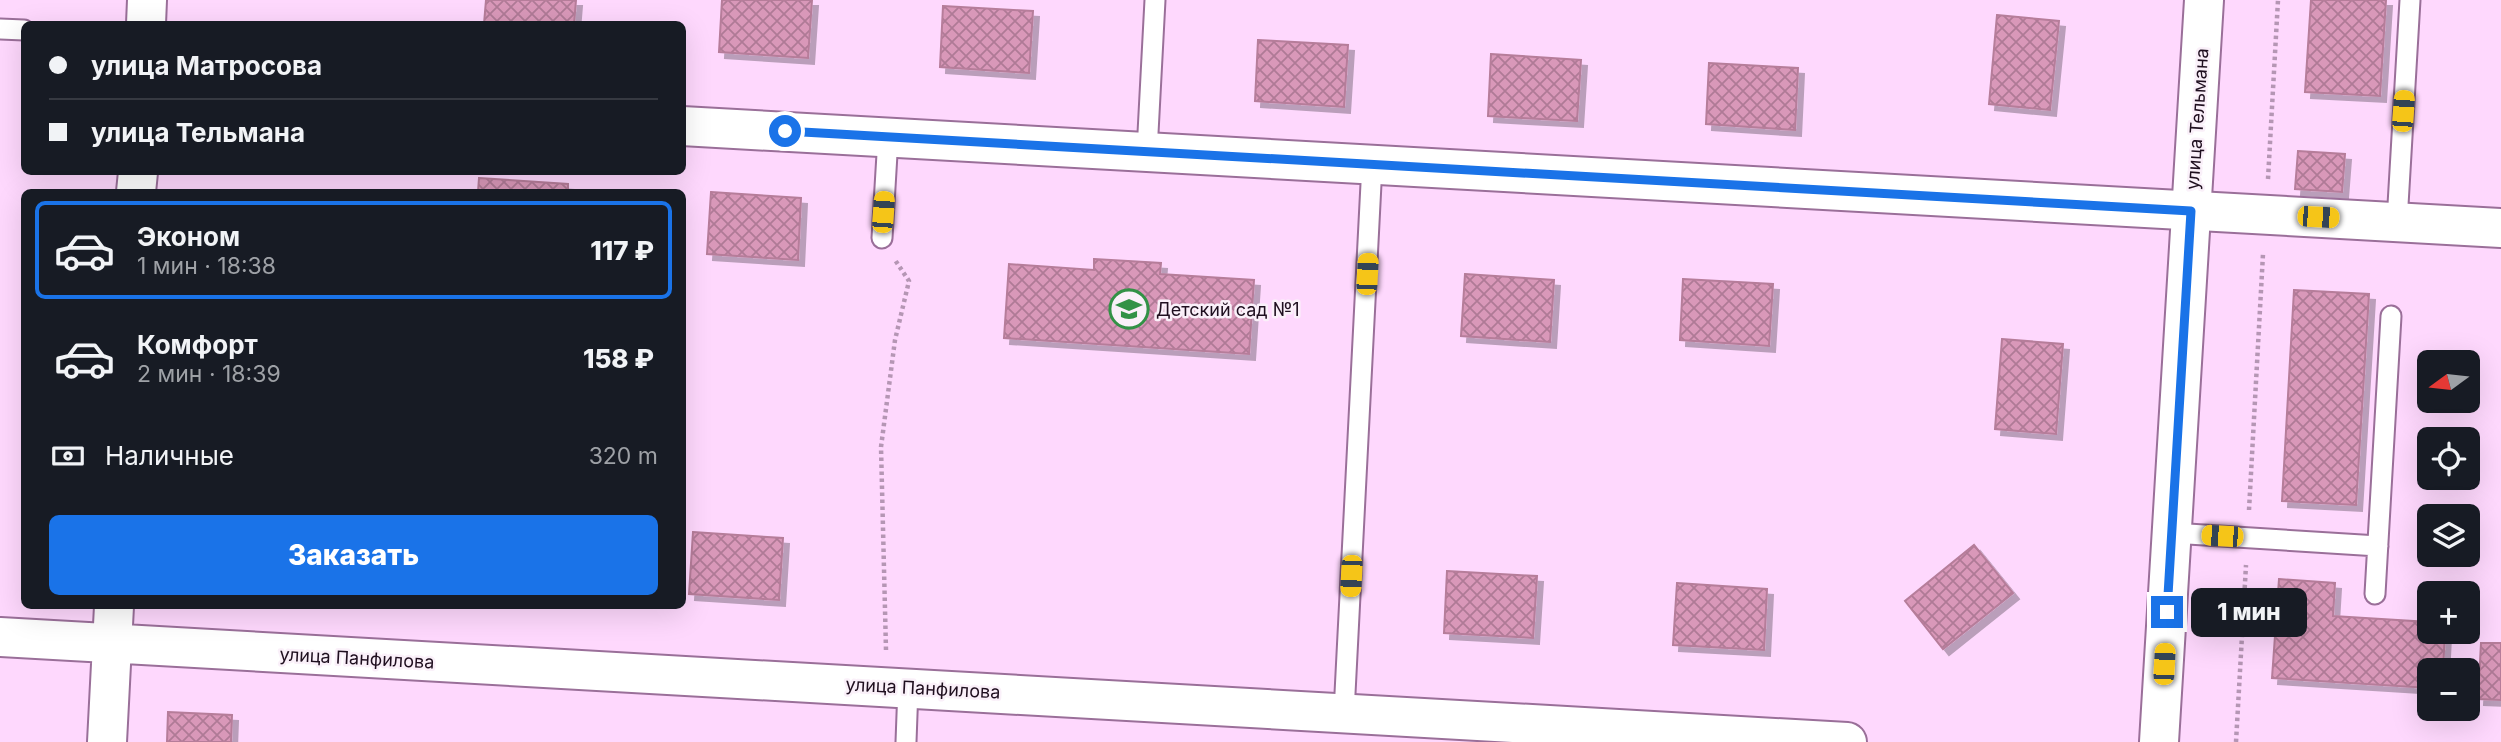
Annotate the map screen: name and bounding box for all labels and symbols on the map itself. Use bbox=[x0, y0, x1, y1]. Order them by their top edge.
street label: улица Тельмана bbox=[2182, 47, 2212, 191]
car bbox=[2392, 89, 2415, 133]
route start bbox=[769, 115, 801, 147]
car bbox=[872, 190, 895, 234]
car bbox=[2297, 205, 2340, 229]
car bbox=[1356, 252, 1379, 296]
school or university icon: Детский сад №1 bbox=[1108, 288, 1150, 330]
place label: Детский сад №1 bbox=[1156, 299, 1300, 320]
north arrow bbox=[2417, 350, 2480, 413]
car bbox=[2201, 524, 2244, 548]
car bbox=[1340, 554, 1363, 598]
callout: 1 мин bbox=[2192, 588, 2307, 636]
route end bbox=[2151, 596, 2183, 628]
car bbox=[2153, 642, 2176, 686]
street label: улица Панфилова bbox=[279, 643, 435, 673]
street label: улица Панфилова bbox=[845, 673, 1001, 703]

